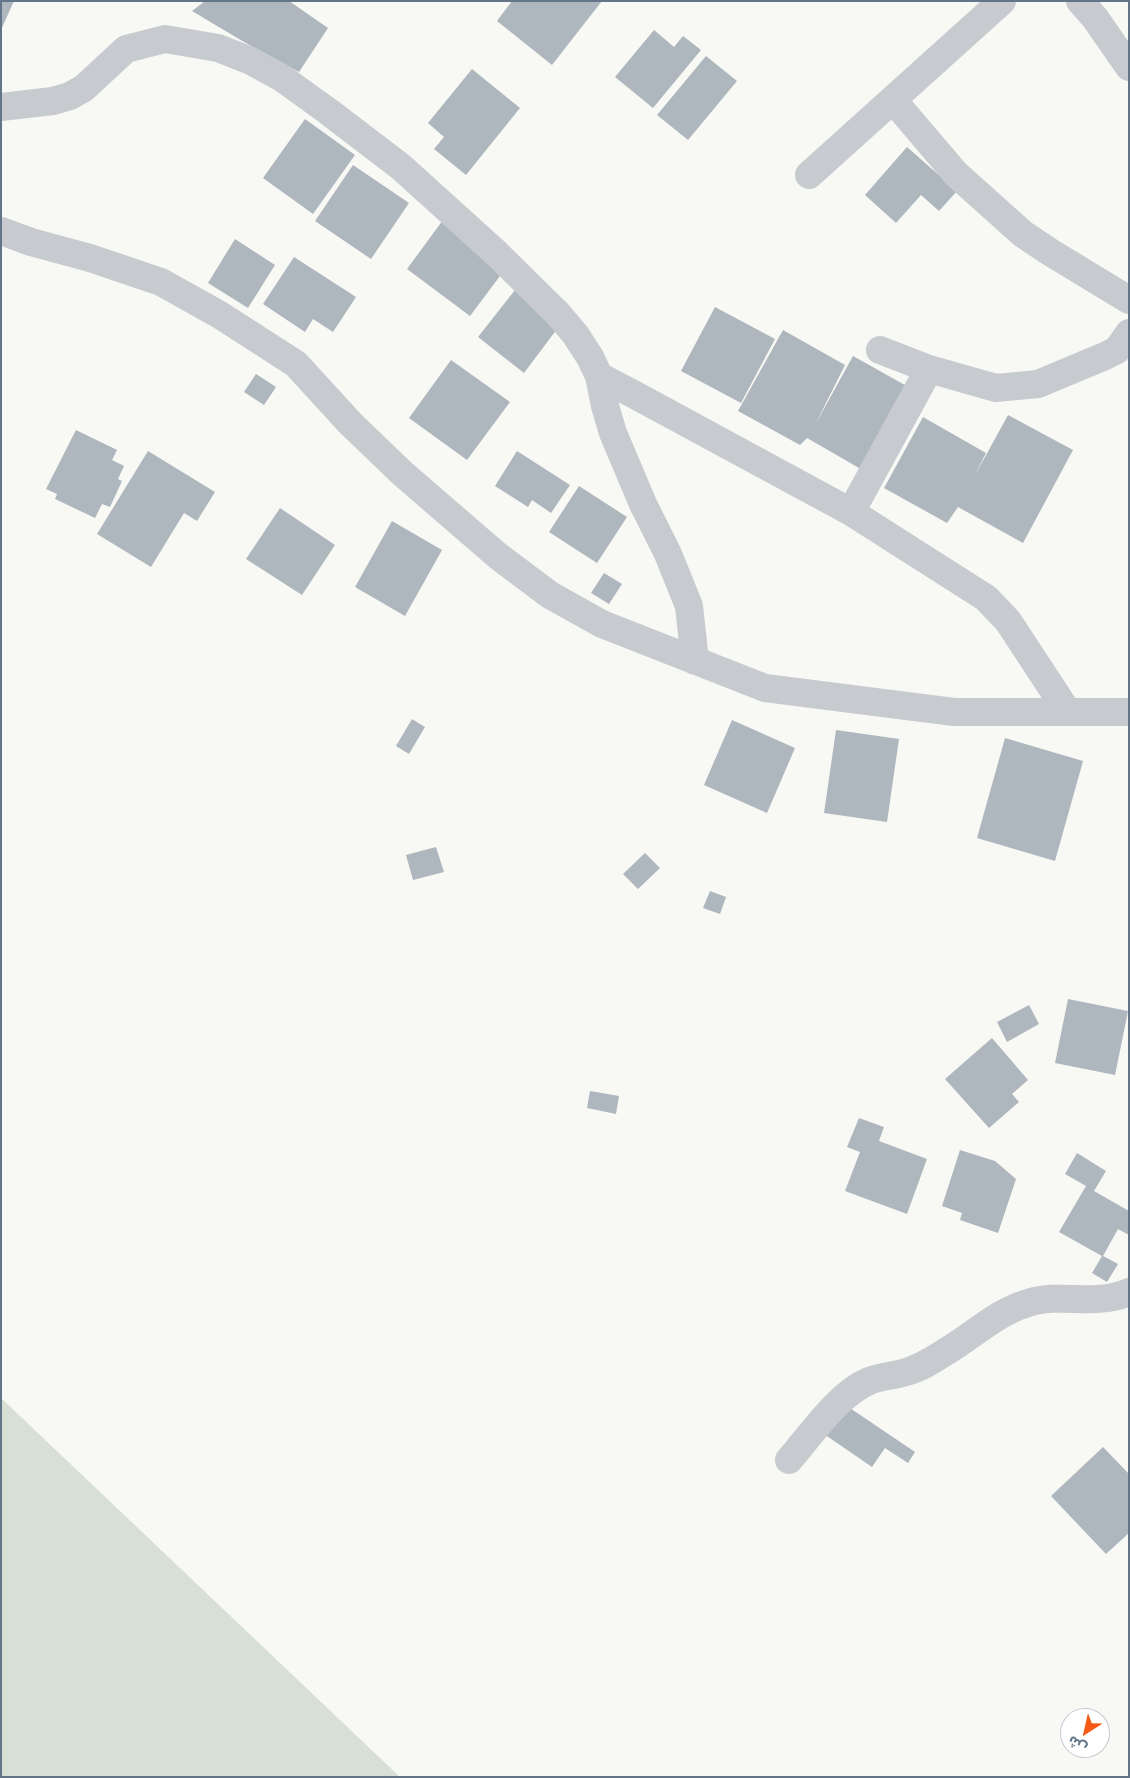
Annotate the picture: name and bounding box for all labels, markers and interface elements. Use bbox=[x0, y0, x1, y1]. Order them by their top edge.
north arrow bbox=[1060, 1708, 1110, 1758]
text: ش bbox=[1064, 1732, 1089, 1757]

